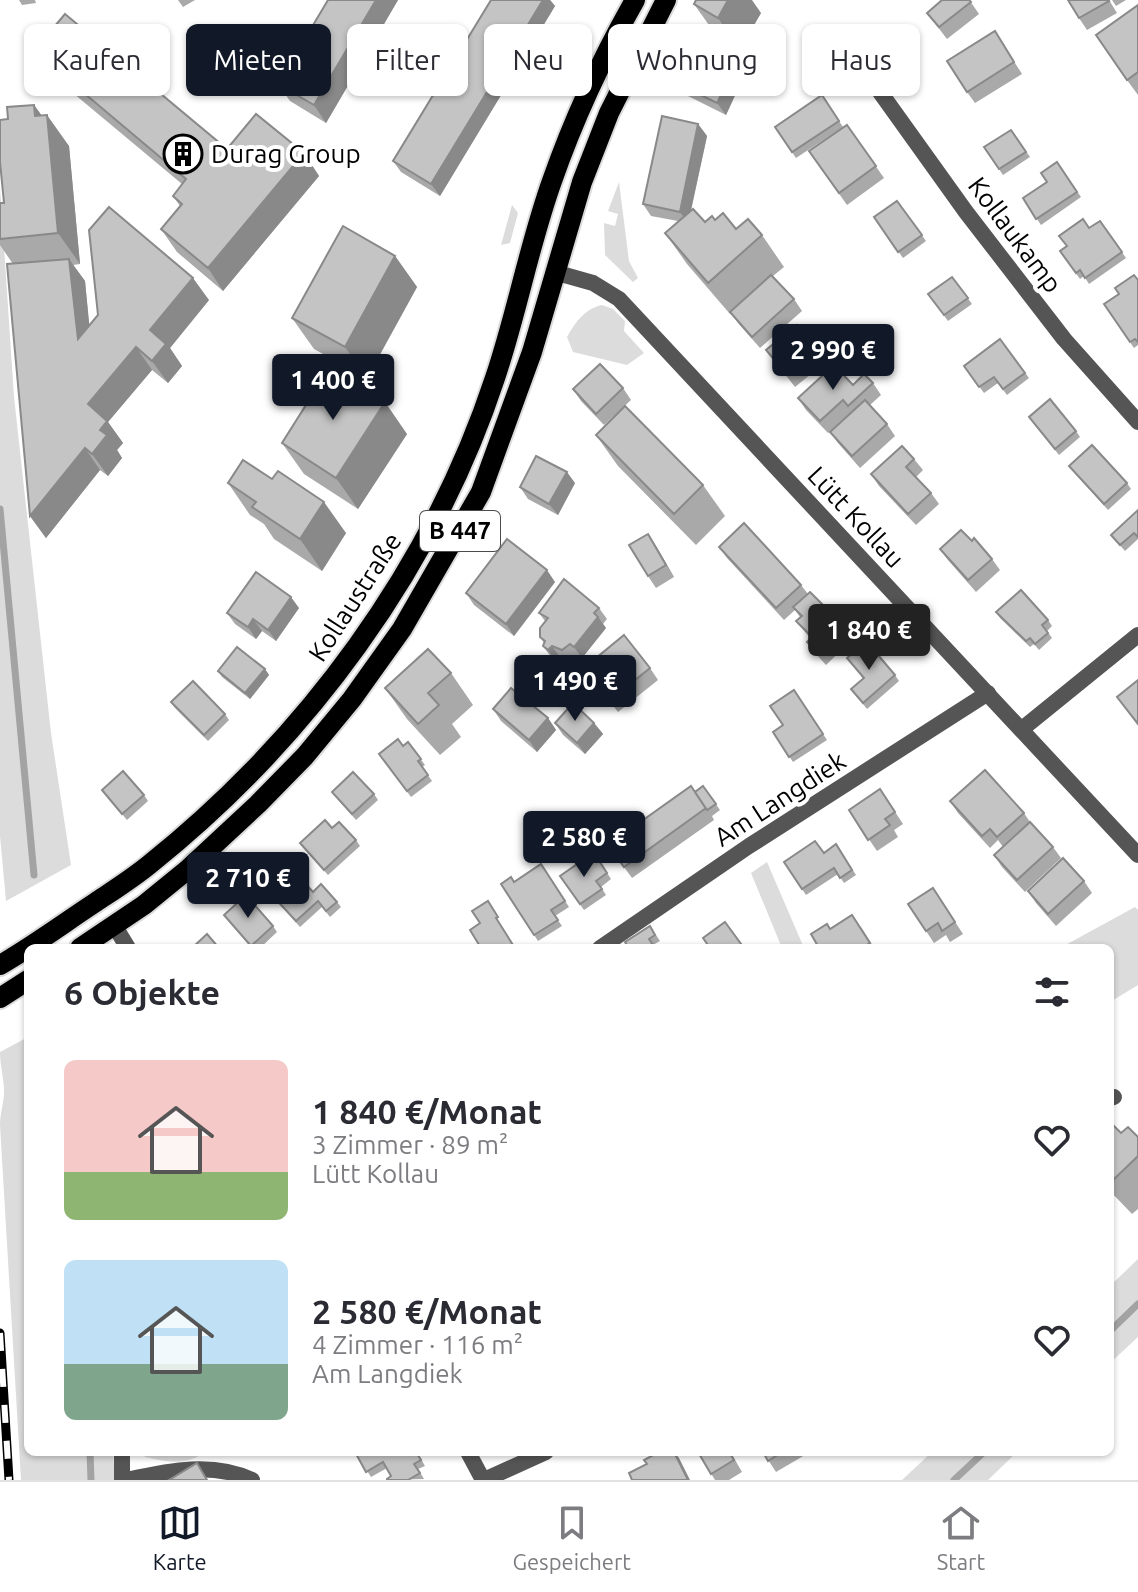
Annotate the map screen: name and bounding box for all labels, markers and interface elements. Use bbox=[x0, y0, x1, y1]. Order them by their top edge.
chip: Kaufen bbox=[24, 24, 170, 96]
chip: Mieten bbox=[186, 24, 331, 96]
chip: Filter bbox=[347, 24, 468, 96]
chip: Neu bbox=[484, 24, 592, 96]
chip: Wohnung bbox=[608, 24, 786, 96]
chip: Haus bbox=[802, 24, 920, 96]
building icon: Durag Group bbox=[162, 133, 204, 175]
place label: Durag Group bbox=[211, 139, 361, 168]
street label: Kollaukamp bbox=[963, 171, 1068, 298]
pin: 2 990 € bbox=[759, 324, 907, 392]
text: 2 990 € bbox=[790, 335, 876, 364]
pin: 1 400 € bbox=[259, 354, 407, 422]
text: 1 400 € bbox=[290, 365, 376, 394]
street label: Lütt Kollau bbox=[802, 460, 910, 573]
road number: B 447 bbox=[420, 511, 500, 551]
street label: Kollaustraße bbox=[302, 527, 407, 666]
pin: 1 840 € bbox=[795, 604, 943, 672]
text: 1 840 € bbox=[826, 615, 912, 644]
pin: 1 490 € bbox=[501, 655, 649, 723]
text: 1 490 € bbox=[532, 666, 618, 695]
street label: Am Langdiek bbox=[709, 745, 851, 852]
pin: 2 580 € bbox=[510, 811, 658, 879]
text: 2 580 € bbox=[541, 822, 627, 851]
pin: 2 710 € bbox=[174, 852, 322, 920]
text: 2 710 € bbox=[205, 863, 291, 892]
icon: filters bbox=[1030, 970, 1074, 1014]
text: 6 Objekte bbox=[64, 973, 220, 1011]
icon: home bbox=[128, 1092, 224, 1188]
text: 1 840 €/Monat bbox=[312, 1092, 542, 1130]
icon: heart bbox=[1030, 1118, 1074, 1162]
text: 3 Zimmer · 89 m² bbox=[312, 1130, 508, 1159]
text: Lütt Kollau bbox=[312, 1159, 439, 1188]
icon: home bbox=[128, 1292, 224, 1388]
text: 2 580 €/Monat bbox=[312, 1292, 542, 1330]
icon: heart bbox=[1030, 1318, 1074, 1362]
text: 4 Zimmer · 116 m² bbox=[312, 1330, 523, 1359]
text: Am Langdiek bbox=[312, 1359, 463, 1388]
tab: Karte bbox=[153, 1501, 207, 1574]
tab: Gespeichert bbox=[512, 1501, 631, 1574]
tab: Start bbox=[937, 1501, 985, 1574]

